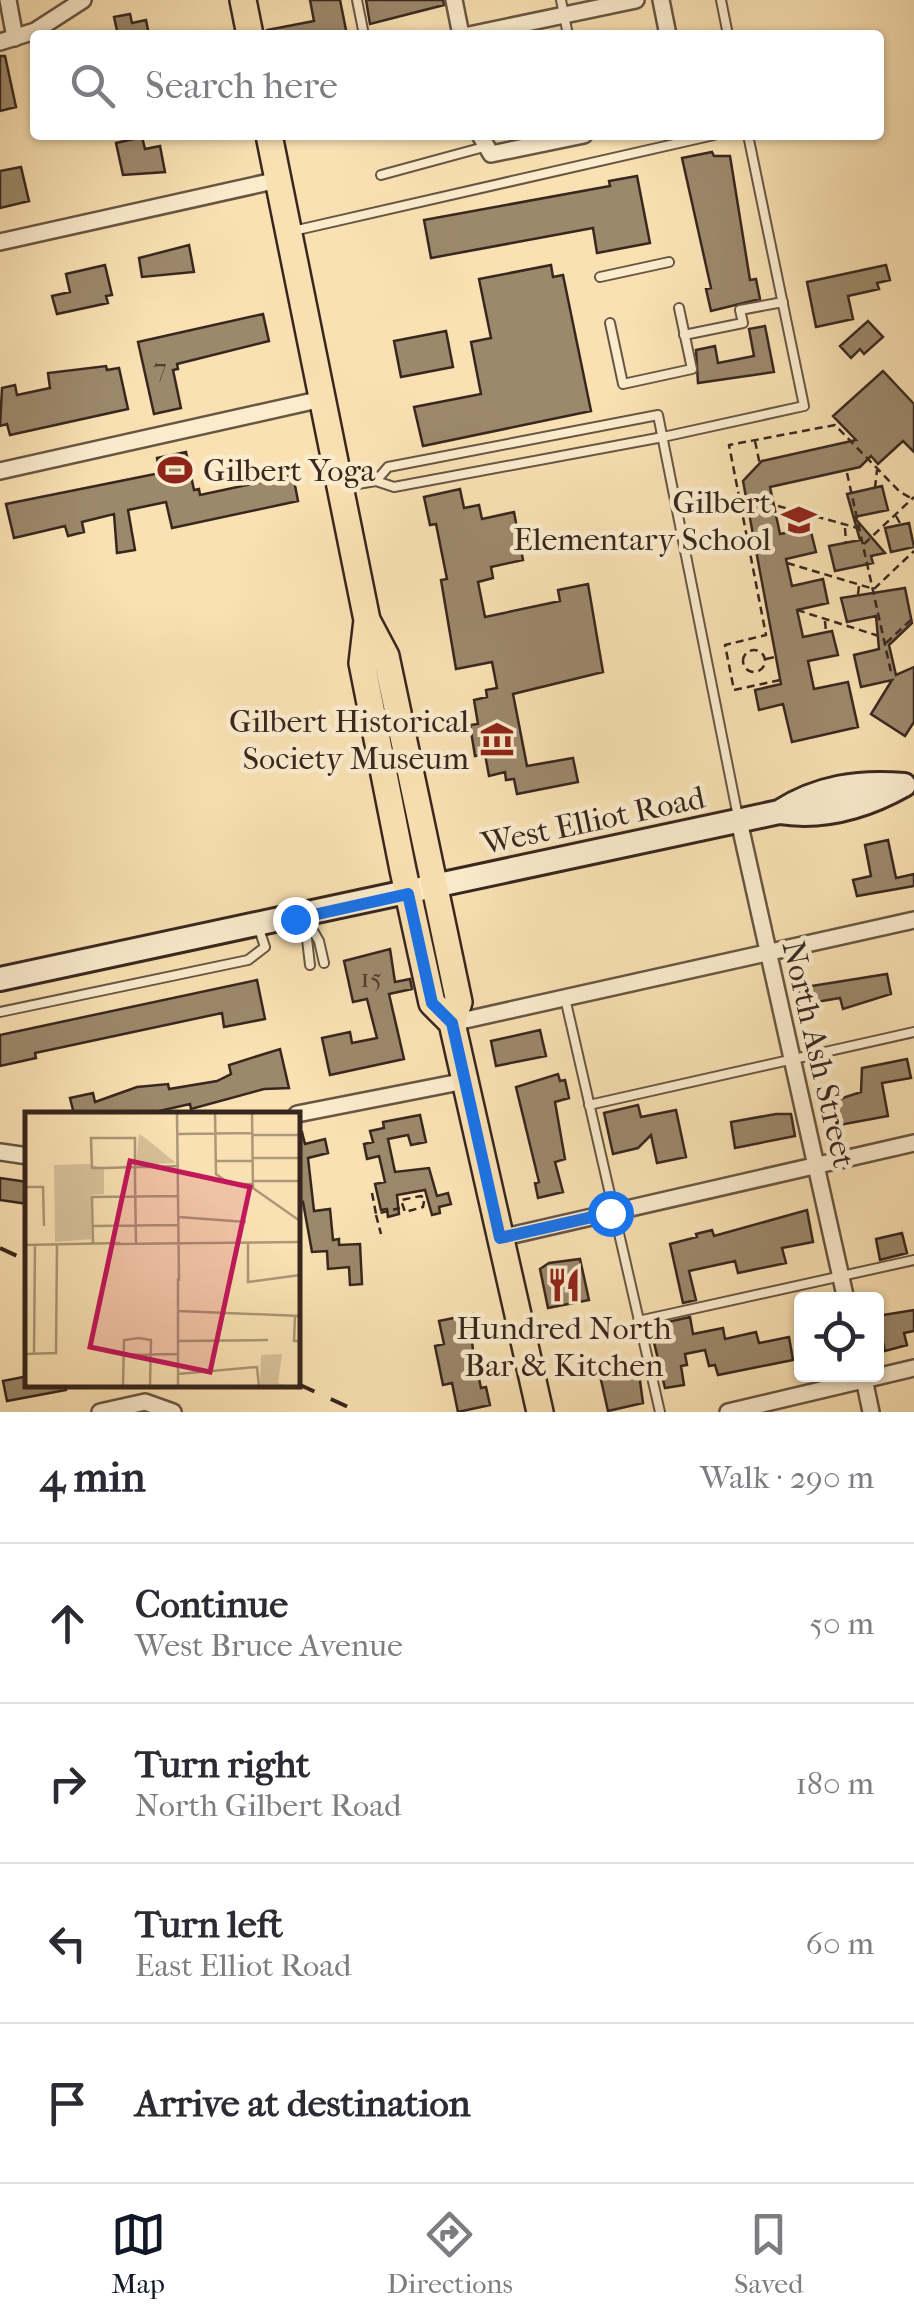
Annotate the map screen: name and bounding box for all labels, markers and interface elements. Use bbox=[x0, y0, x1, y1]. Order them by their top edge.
search box bbox=[30, 30, 884, 140]
icon: search bbox=[65, 58, 120, 113]
text: Search here bbox=[145, 63, 338, 108]
house number: 7 bbox=[153, 351, 167, 384]
sports icon: Gilbert Yoga bbox=[156, 451, 194, 489]
place label: Gilbert Yoga bbox=[203, 452, 377, 489]
place label: Gilbert Elementary School bbox=[513, 484, 772, 558]
school or university icon: Gilbert Elementary School bbox=[780, 501, 818, 539]
place label: Gilbert Historical Society Museum bbox=[229, 703, 469, 777]
museum icon: Gilbert Historical Society Museum bbox=[478, 720, 516, 758]
street label: West Elliot Road bbox=[477, 779, 709, 862]
route end bbox=[273, 897, 319, 943]
street label: North Ash Street bbox=[774, 937, 863, 1172]
house number: 15 bbox=[360, 961, 382, 994]
inset map bbox=[25, 1112, 300, 1387]
route start bbox=[588, 1191, 634, 1237]
restaurant icon: Hundred North Bar & Kitchen bbox=[545, 1266, 583, 1304]
map controls bbox=[794, 1292, 884, 1382]
button: locate bbox=[794, 1292, 884, 1382]
place label: Hundred North Bar & Kitchen bbox=[456, 1310, 672, 1384]
text: 4 min bbox=[40, 1453, 146, 1502]
text: Walk · 290 m bbox=[700, 1459, 874, 1496]
text: Continue bbox=[135, 1582, 288, 1627]
icon: ahead bbox=[40, 1596, 95, 1651]
text: 50 m bbox=[809, 1605, 874, 1642]
text: West Bruce Avenue bbox=[135, 1627, 403, 1664]
text: Turn right bbox=[135, 1742, 310, 1787]
icon: right bbox=[40, 1756, 95, 1811]
text: 180 m bbox=[795, 1765, 874, 1802]
text: North Gilbert Road bbox=[135, 1787, 401, 1824]
text: Turn left bbox=[135, 1902, 283, 1947]
icon: left bbox=[40, 1916, 95, 1971]
text: 60 m bbox=[806, 1925, 874, 1962]
text: East Elliot Road bbox=[135, 1947, 351, 1984]
icon: arrive bbox=[40, 2076, 95, 2131]
text: Arrive at destination bbox=[135, 2081, 471, 2126]
tab: Map bbox=[111, 2207, 166, 2300]
tab: Directions bbox=[387, 2207, 513, 2300]
tab: Saved bbox=[734, 2207, 803, 2300]

